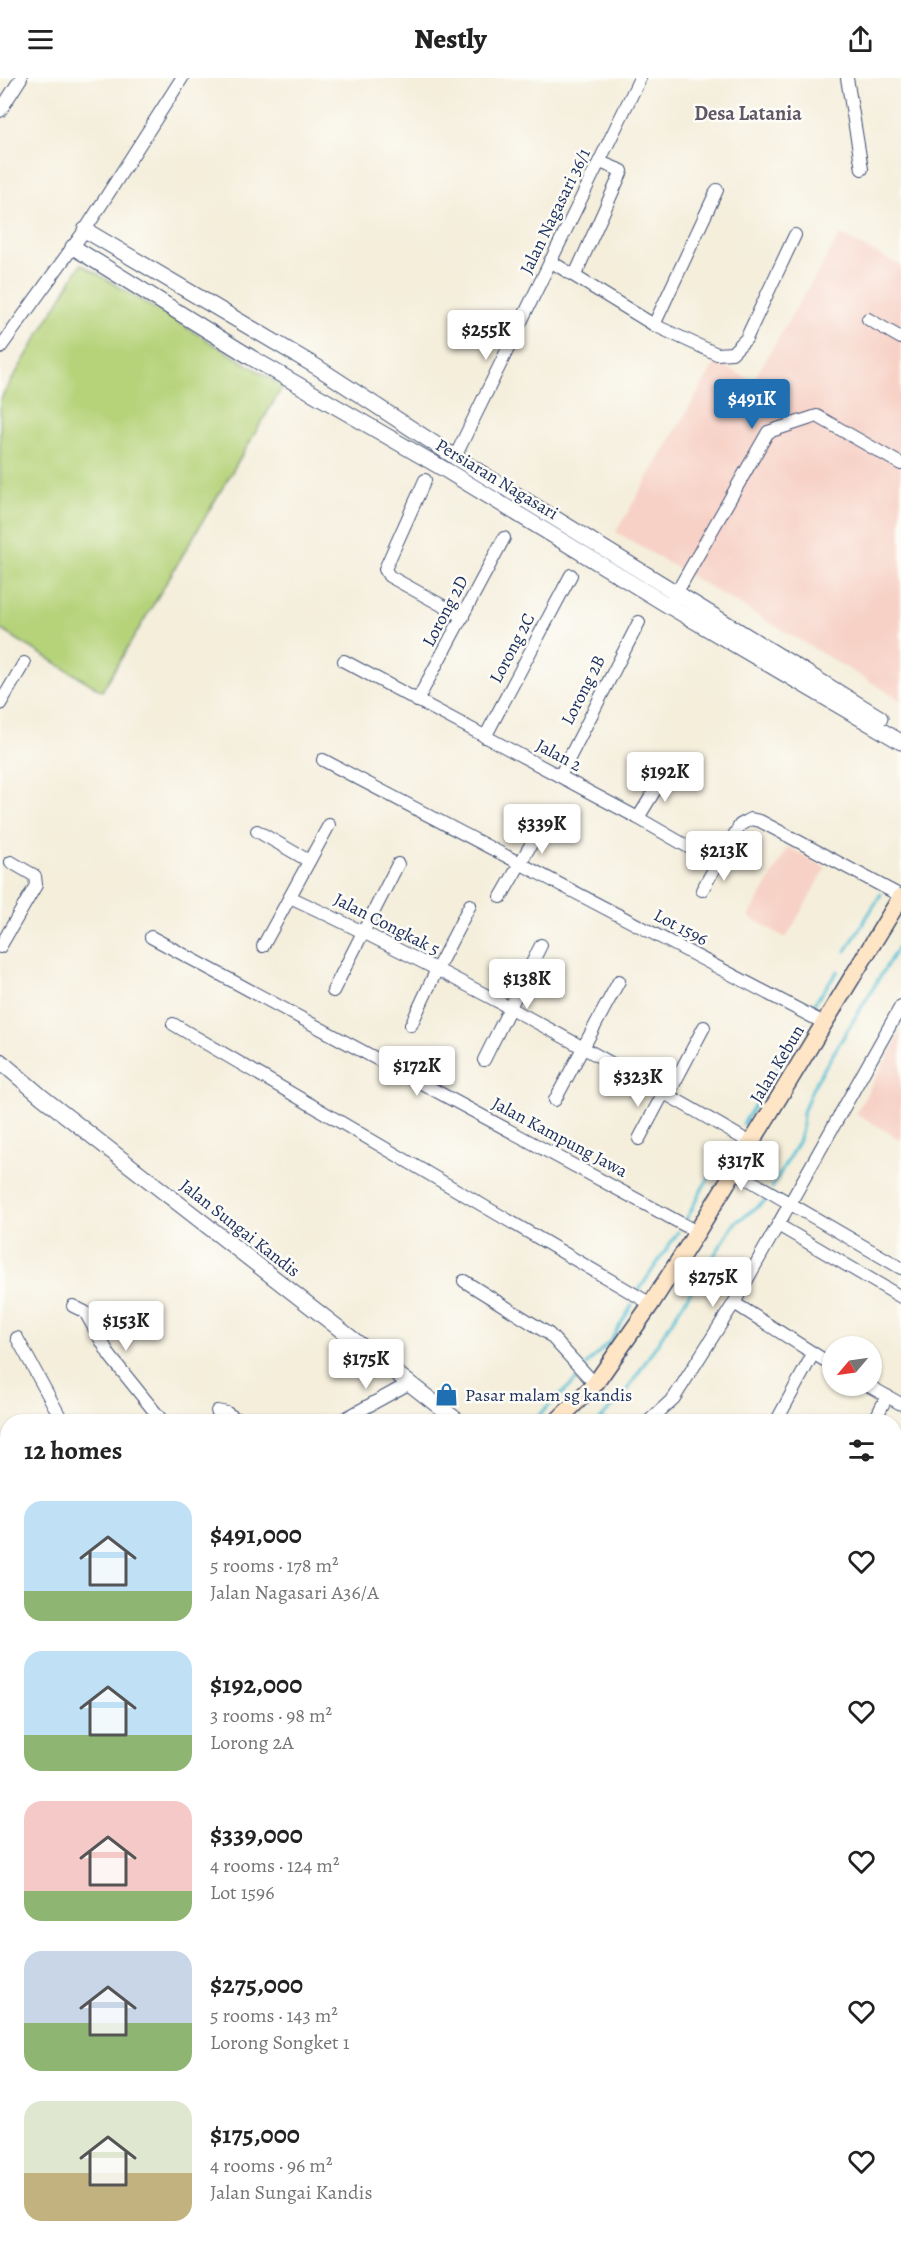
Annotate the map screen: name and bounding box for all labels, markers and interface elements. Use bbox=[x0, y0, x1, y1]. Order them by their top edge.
text: Nestly bbox=[414, 21, 487, 57]
icon: menu bbox=[24, 23, 57, 56]
icon: share bbox=[844, 23, 877, 56]
district label: Desa Latania bbox=[694, 100, 802, 127]
street label: Jalan Nagasari 36/1 bbox=[514, 144, 596, 278]
pin: $255K bbox=[444, 310, 528, 361]
text: $255K bbox=[461, 316, 511, 343]
pin: $491K bbox=[710, 379, 794, 430]
text: $491K bbox=[728, 385, 776, 412]
street label: Persiaran Nagasari bbox=[431, 433, 563, 525]
street label: Lorong 2D bbox=[416, 571, 474, 651]
street label: Lorong 2C bbox=[484, 609, 540, 687]
street label: Lorong 2B bbox=[555, 651, 611, 729]
street label: Jalan 2 bbox=[532, 733, 586, 777]
pin: $192K bbox=[623, 752, 707, 803]
text: $192K bbox=[641, 758, 689, 785]
pin: $339K bbox=[500, 804, 584, 855]
text: $339K bbox=[518, 810, 566, 837]
pin: $213K bbox=[682, 831, 766, 882]
text: $213K bbox=[700, 837, 748, 864]
street label: Jalan Congkak 5 bbox=[330, 887, 444, 961]
street label: Lot 1596 bbox=[650, 903, 712, 951]
pin: $138K bbox=[485, 959, 569, 1010]
text: $138K bbox=[503, 965, 551, 992]
street label: Jalan Kebun bbox=[744, 1020, 810, 1108]
pin: $172K bbox=[375, 1046, 459, 1097]
text: $172K bbox=[393, 1052, 441, 1079]
pin: $323K bbox=[596, 1057, 680, 1108]
text: $323K bbox=[613, 1063, 663, 1090]
street label: Jalan Kampung Jawa bbox=[488, 1091, 633, 1183]
pin: $317K bbox=[699, 1141, 783, 1192]
text: $317K bbox=[718, 1147, 764, 1174]
street label: Jalan Sungai Kandis bbox=[175, 1174, 305, 1282]
pin: $275K bbox=[671, 1257, 755, 1308]
text: $275K bbox=[688, 1263, 738, 1290]
pin: $153K bbox=[84, 1301, 168, 1352]
text: $153K bbox=[103, 1307, 149, 1334]
north arrow bbox=[822, 1336, 882, 1396]
map controls bbox=[822, 1336, 882, 1396]
pin: $175K bbox=[324, 1339, 408, 1390]
text: $175K bbox=[343, 1345, 389, 1372]
shop icon: Pasar malam sg kandis bbox=[434, 1382, 460, 1408]
place label: Pasar malam sg kandis bbox=[465, 1383, 632, 1407]
text: 12 homes bbox=[24, 1433, 122, 1468]
icon: filters bbox=[845, 1434, 878, 1467]
text: $491,000 bbox=[210, 1517, 302, 1552]
icon: home bbox=[72, 1525, 144, 1597]
icon: heart bbox=[845, 1545, 878, 1578]
text: 5 rooms · 178 m² bbox=[210, 1552, 339, 1579]
text: Jalan Nagasari A36/A bbox=[210, 1579, 379, 1606]
text: $192,000 bbox=[210, 1667, 302, 1702]
icon: home bbox=[72, 1675, 144, 1747]
icon: heart bbox=[845, 1695, 878, 1728]
text: 3 rooms · 98 m² bbox=[210, 1702, 332, 1729]
text: Lorong 2A bbox=[210, 1729, 294, 1756]
text: $339,000 bbox=[210, 1817, 303, 1852]
icon: home bbox=[72, 1825, 144, 1897]
icon: heart bbox=[845, 1845, 878, 1878]
text: 4 rooms · 124 m² bbox=[210, 1852, 340, 1879]
text: Lot 1596 bbox=[210, 1879, 274, 1906]
text: $275,000 bbox=[210, 1967, 303, 2002]
icon: home bbox=[72, 1975, 144, 2047]
icon: heart bbox=[845, 1995, 878, 2028]
text: 5 rooms · 143 m² bbox=[210, 2002, 338, 2029]
text: Lorong Songket 1 bbox=[210, 2029, 350, 2056]
text: $175,000 bbox=[210, 2117, 300, 2152]
icon: home bbox=[72, 2125, 144, 2197]
icon: heart bbox=[845, 2145, 878, 2178]
text: 4 rooms · 96 m² bbox=[210, 2152, 332, 2179]
text: Jalan Sungai Kandis bbox=[210, 2179, 373, 2206]

